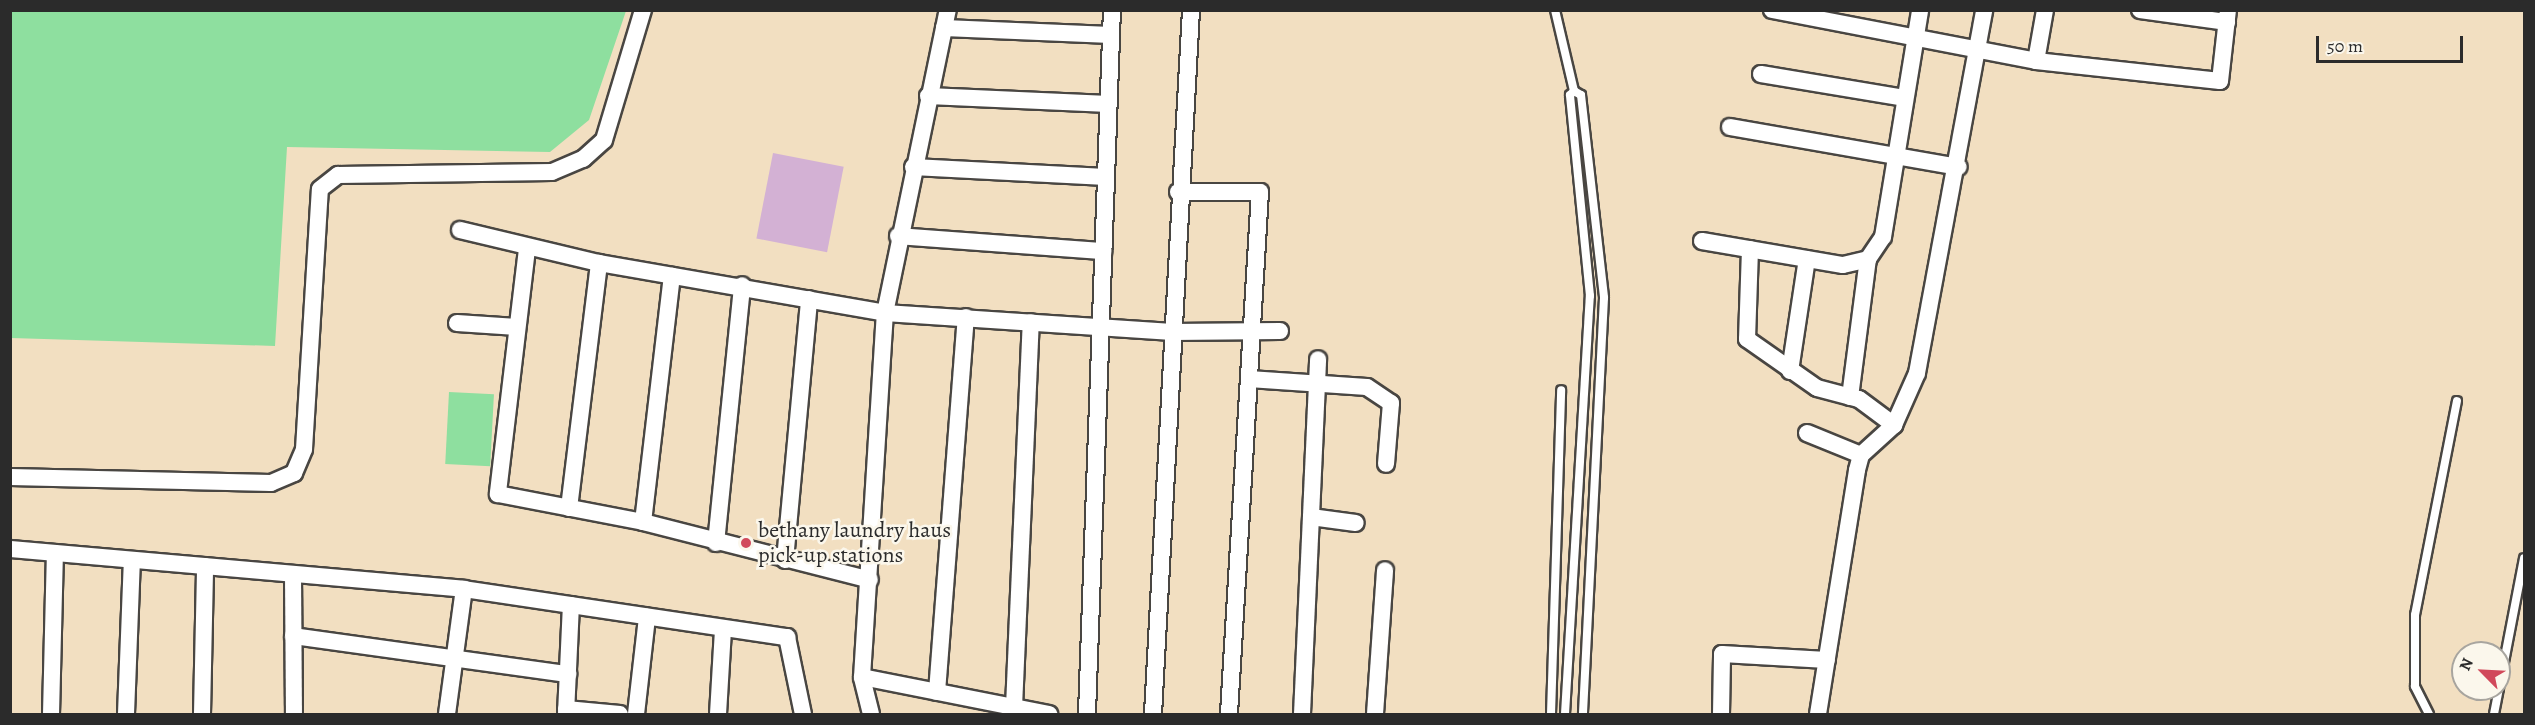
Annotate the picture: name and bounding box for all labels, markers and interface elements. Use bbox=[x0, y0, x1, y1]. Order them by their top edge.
scale bar bbox=[2319, 24, 2466, 62]
text: 50 m bbox=[2327, 34, 2363, 58]
place label: bethany laundry haus pick-up stations bbox=[758, 517, 951, 568]
marker: bethany laundry haus pick-up stations bbox=[739, 536, 753, 550]
north arrow bbox=[2451, 641, 2511, 701]
text: N bbox=[2454, 655, 2479, 674]

